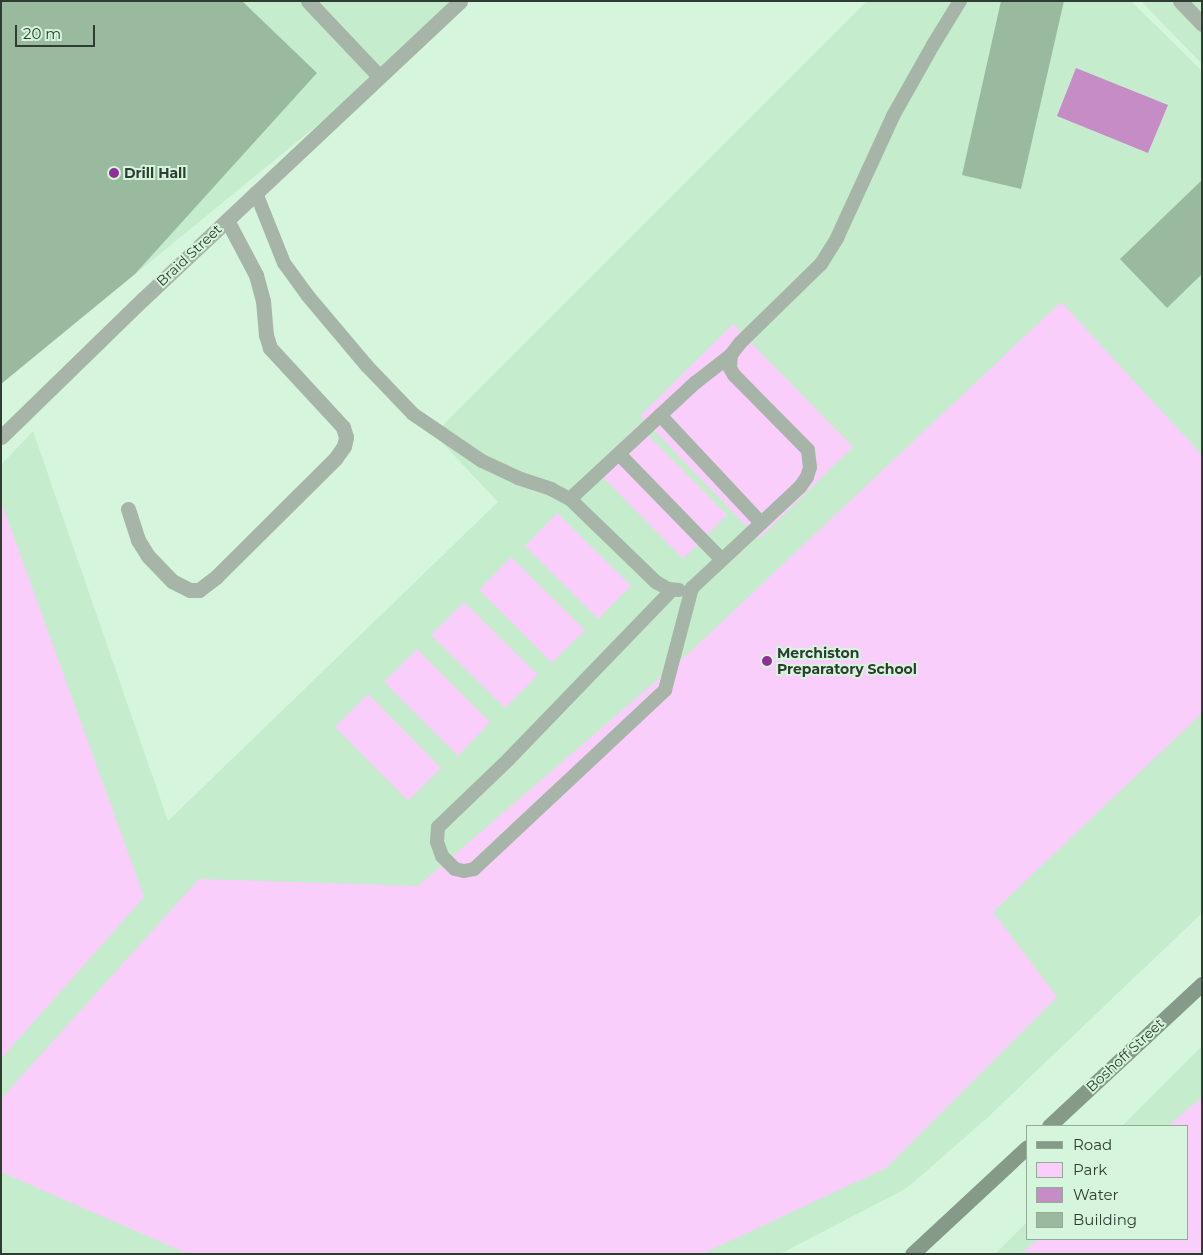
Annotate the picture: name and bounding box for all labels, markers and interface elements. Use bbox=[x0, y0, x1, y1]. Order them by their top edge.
scale bar bbox=[18, 15, 98, 47]
text: 20 m bbox=[23, 24, 61, 43]
place label: Drill Hall bbox=[124, 165, 187, 181]
marker: Drill Hall bbox=[108, 167, 120, 179]
street label: Braid Street bbox=[153, 221, 225, 289]
place label: Merchiston Preparatory School bbox=[777, 645, 917, 678]
marker: Merchiston Preparatory School bbox=[761, 655, 773, 667]
street label: Boshoff Street bbox=[1083, 1015, 1167, 1095]
legend bbox=[1026, 1125, 1188, 1240]
text: Road bbox=[1073, 1135, 1112, 1154]
text: Park bbox=[1073, 1160, 1107, 1179]
text: Water bbox=[1073, 1185, 1119, 1204]
text: Building bbox=[1073, 1210, 1137, 1229]

